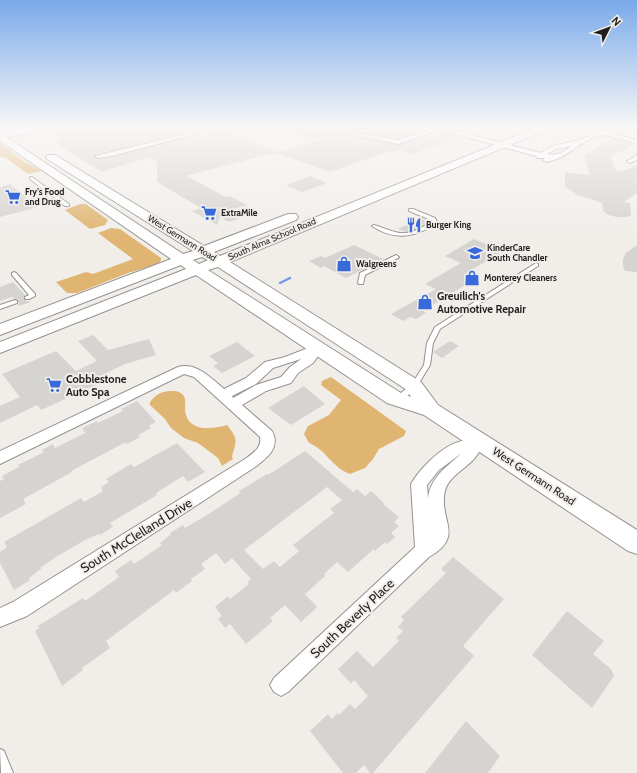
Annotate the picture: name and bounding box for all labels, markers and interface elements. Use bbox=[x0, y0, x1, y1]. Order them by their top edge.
north arrow bbox=[589, 8, 629, 48]
text: N bbox=[609, 14, 624, 29]
place label: Fry's Food and Drug bbox=[25, 186, 64, 207]
supermarket icon: Fry's Food and Drug bbox=[4, 188, 22, 206]
supermarket icon: ExtraMile bbox=[200, 204, 218, 222]
place label: ExtraMile bbox=[221, 207, 258, 218]
street label: West Germann Road bbox=[146, 212, 219, 263]
street label: South Alma School Road bbox=[226, 215, 317, 262]
restaurant icon: Burger King bbox=[405, 216, 423, 234]
place label: Burger King bbox=[426, 219, 472, 230]
place label: KinderCare South Chandler bbox=[487, 242, 547, 263]
school or university icon: KinderCare South Chandler bbox=[466, 244, 484, 262]
shop icon: Walgreens bbox=[335, 255, 353, 273]
place label: Walgreens bbox=[356, 258, 397, 269]
shop icon: Monterey Cleaners bbox=[463, 269, 481, 287]
place label: Monterey Cleaners bbox=[484, 272, 557, 283]
place label: Greuilich's Automotive Repair bbox=[437, 289, 526, 316]
shop icon: Greuilich's Automotive Repair bbox=[416, 293, 434, 311]
place label: Cobblestone Auto Spa bbox=[66, 372, 127, 399]
supermarket icon: Cobblestone Auto Spa bbox=[45, 376, 63, 394]
street label: West Germann Road bbox=[490, 444, 578, 508]
street label: South McClelland Drive bbox=[77, 494, 195, 576]
street label: South Beverly Place bbox=[307, 575, 398, 661]

